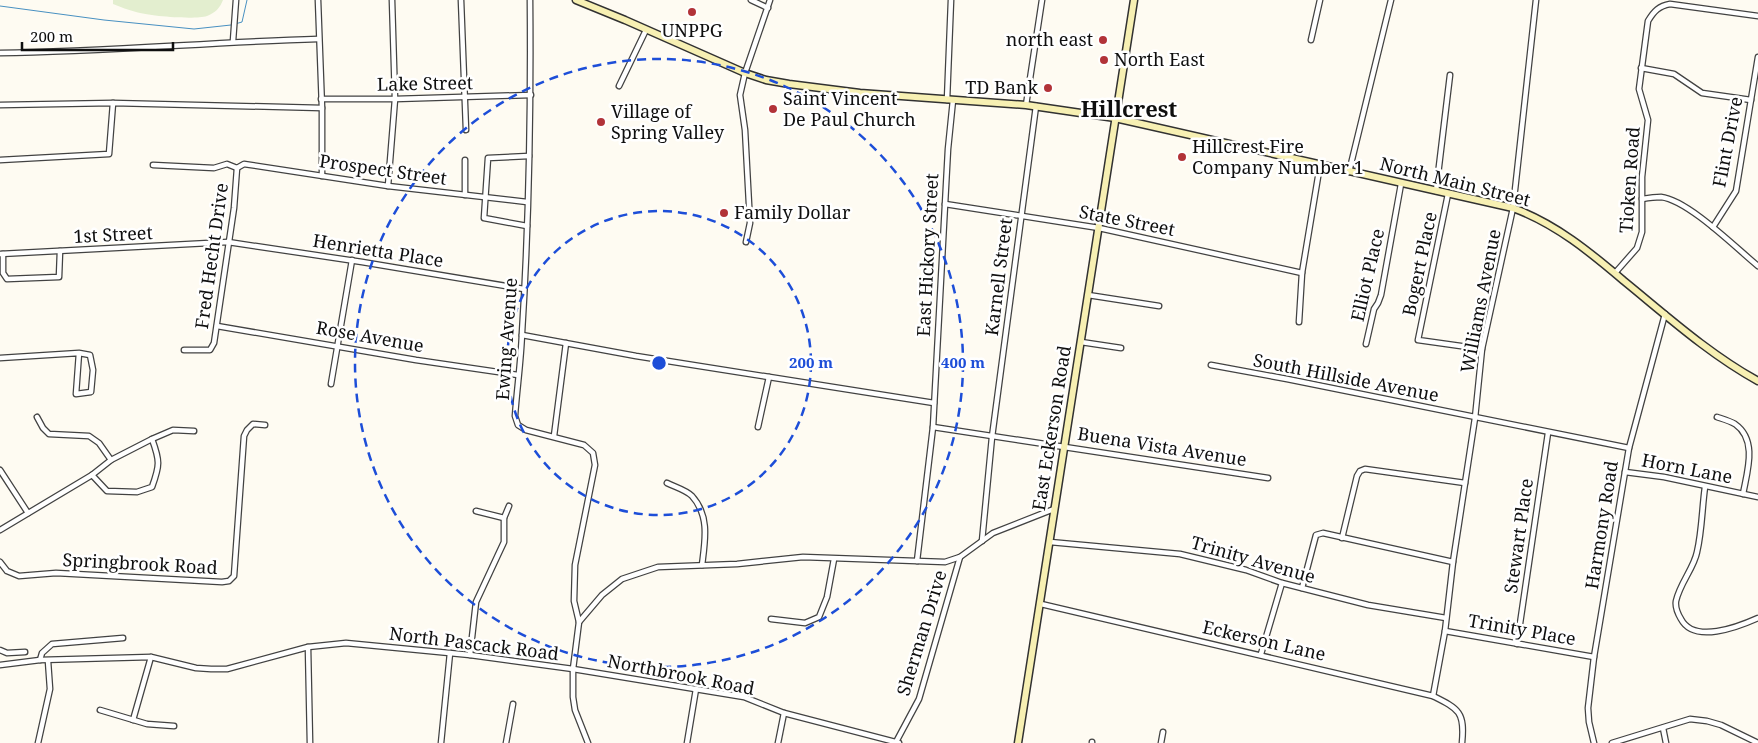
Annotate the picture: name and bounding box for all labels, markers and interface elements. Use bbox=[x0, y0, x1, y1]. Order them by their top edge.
marker: UNPPG bbox=[686, 6, 698, 18]
place label: UNPPG bbox=[661, 18, 723, 42]
scale bar bbox=[22, 20, 174, 52]
text: 200 m bbox=[30, 26, 73, 46]
place label: north east bbox=[1006, 27, 1093, 51]
marker: north east bbox=[1097, 34, 1109, 46]
place label: North East bbox=[1114, 47, 1205, 71]
marker: North East bbox=[1098, 54, 1110, 66]
street label: Lake Street bbox=[377, 70, 473, 96]
place label: TD Bank bbox=[965, 75, 1038, 99]
marker: TD Bank bbox=[1042, 82, 1054, 94]
place label: Saint Vincent De Paul Church bbox=[783, 86, 916, 131]
district label: Hillcrest bbox=[1081, 93, 1177, 123]
street label: Flint Drive bbox=[1706, 94, 1748, 189]
place label: Village of Spring Valley bbox=[611, 99, 725, 144]
marker: Saint Vincent De Paul Church bbox=[767, 103, 779, 115]
marker: Village of Spring Valley bbox=[595, 116, 607, 128]
street label: Tioken Road bbox=[1613, 126, 1645, 234]
place label: Hillcrest Fire Company Number 1 bbox=[1192, 134, 1364, 179]
street label: Prospect Street bbox=[318, 148, 448, 190]
marker: Hillcrest Fire Company Number 1 bbox=[1176, 151, 1188, 163]
street label: North Main Street bbox=[1377, 151, 1533, 211]
street label: East Hickory Street bbox=[911, 173, 943, 337]
street label: Fred Hecht Drive bbox=[189, 181, 233, 330]
street label: State Street bbox=[1077, 199, 1177, 241]
place label: Family Dollar bbox=[734, 200, 851, 224]
marker: Family Dollar bbox=[718, 207, 730, 219]
street label: Bogert Place bbox=[1396, 209, 1442, 318]
street label: Karnell Street bbox=[979, 217, 1017, 337]
street label: 1st Street bbox=[73, 220, 153, 248]
street label: Elliot Place bbox=[1345, 226, 1389, 324]
street label: Williams Avenue bbox=[1454, 227, 1506, 375]
street label: Henrietta Place bbox=[311, 228, 445, 272]
street label: Ewing Avenue bbox=[490, 277, 522, 401]
street label: Rose Avenue bbox=[314, 315, 426, 357]
street label: East Eckerson Road bbox=[1026, 343, 1076, 512]
street label: South Hillside Avenue bbox=[1251, 347, 1441, 407]
text: 200 m bbox=[789, 352, 833, 372]
text: 400 m bbox=[941, 352, 985, 372]
centre of rings bbox=[650, 354, 668, 372]
street label: Buena Vista Avenue bbox=[1076, 421, 1248, 471]
street label: Horn Lane bbox=[1640, 447, 1735, 489]
street label: Harmony Road bbox=[1579, 459, 1623, 591]
street label: Stewart Place bbox=[1498, 477, 1538, 595]
street label: Trinity Avenue bbox=[1188, 530, 1318, 588]
street label: Springbrook Road bbox=[62, 547, 218, 579]
street label: Sherman Drive bbox=[891, 567, 952, 698]
street label: Trinity Place bbox=[1466, 608, 1578, 650]
street label: Eckerson Lane bbox=[1200, 614, 1328, 666]
street label: North Pascack Road bbox=[388, 621, 560, 665]
street label: Northbrook Road bbox=[606, 648, 757, 700]

